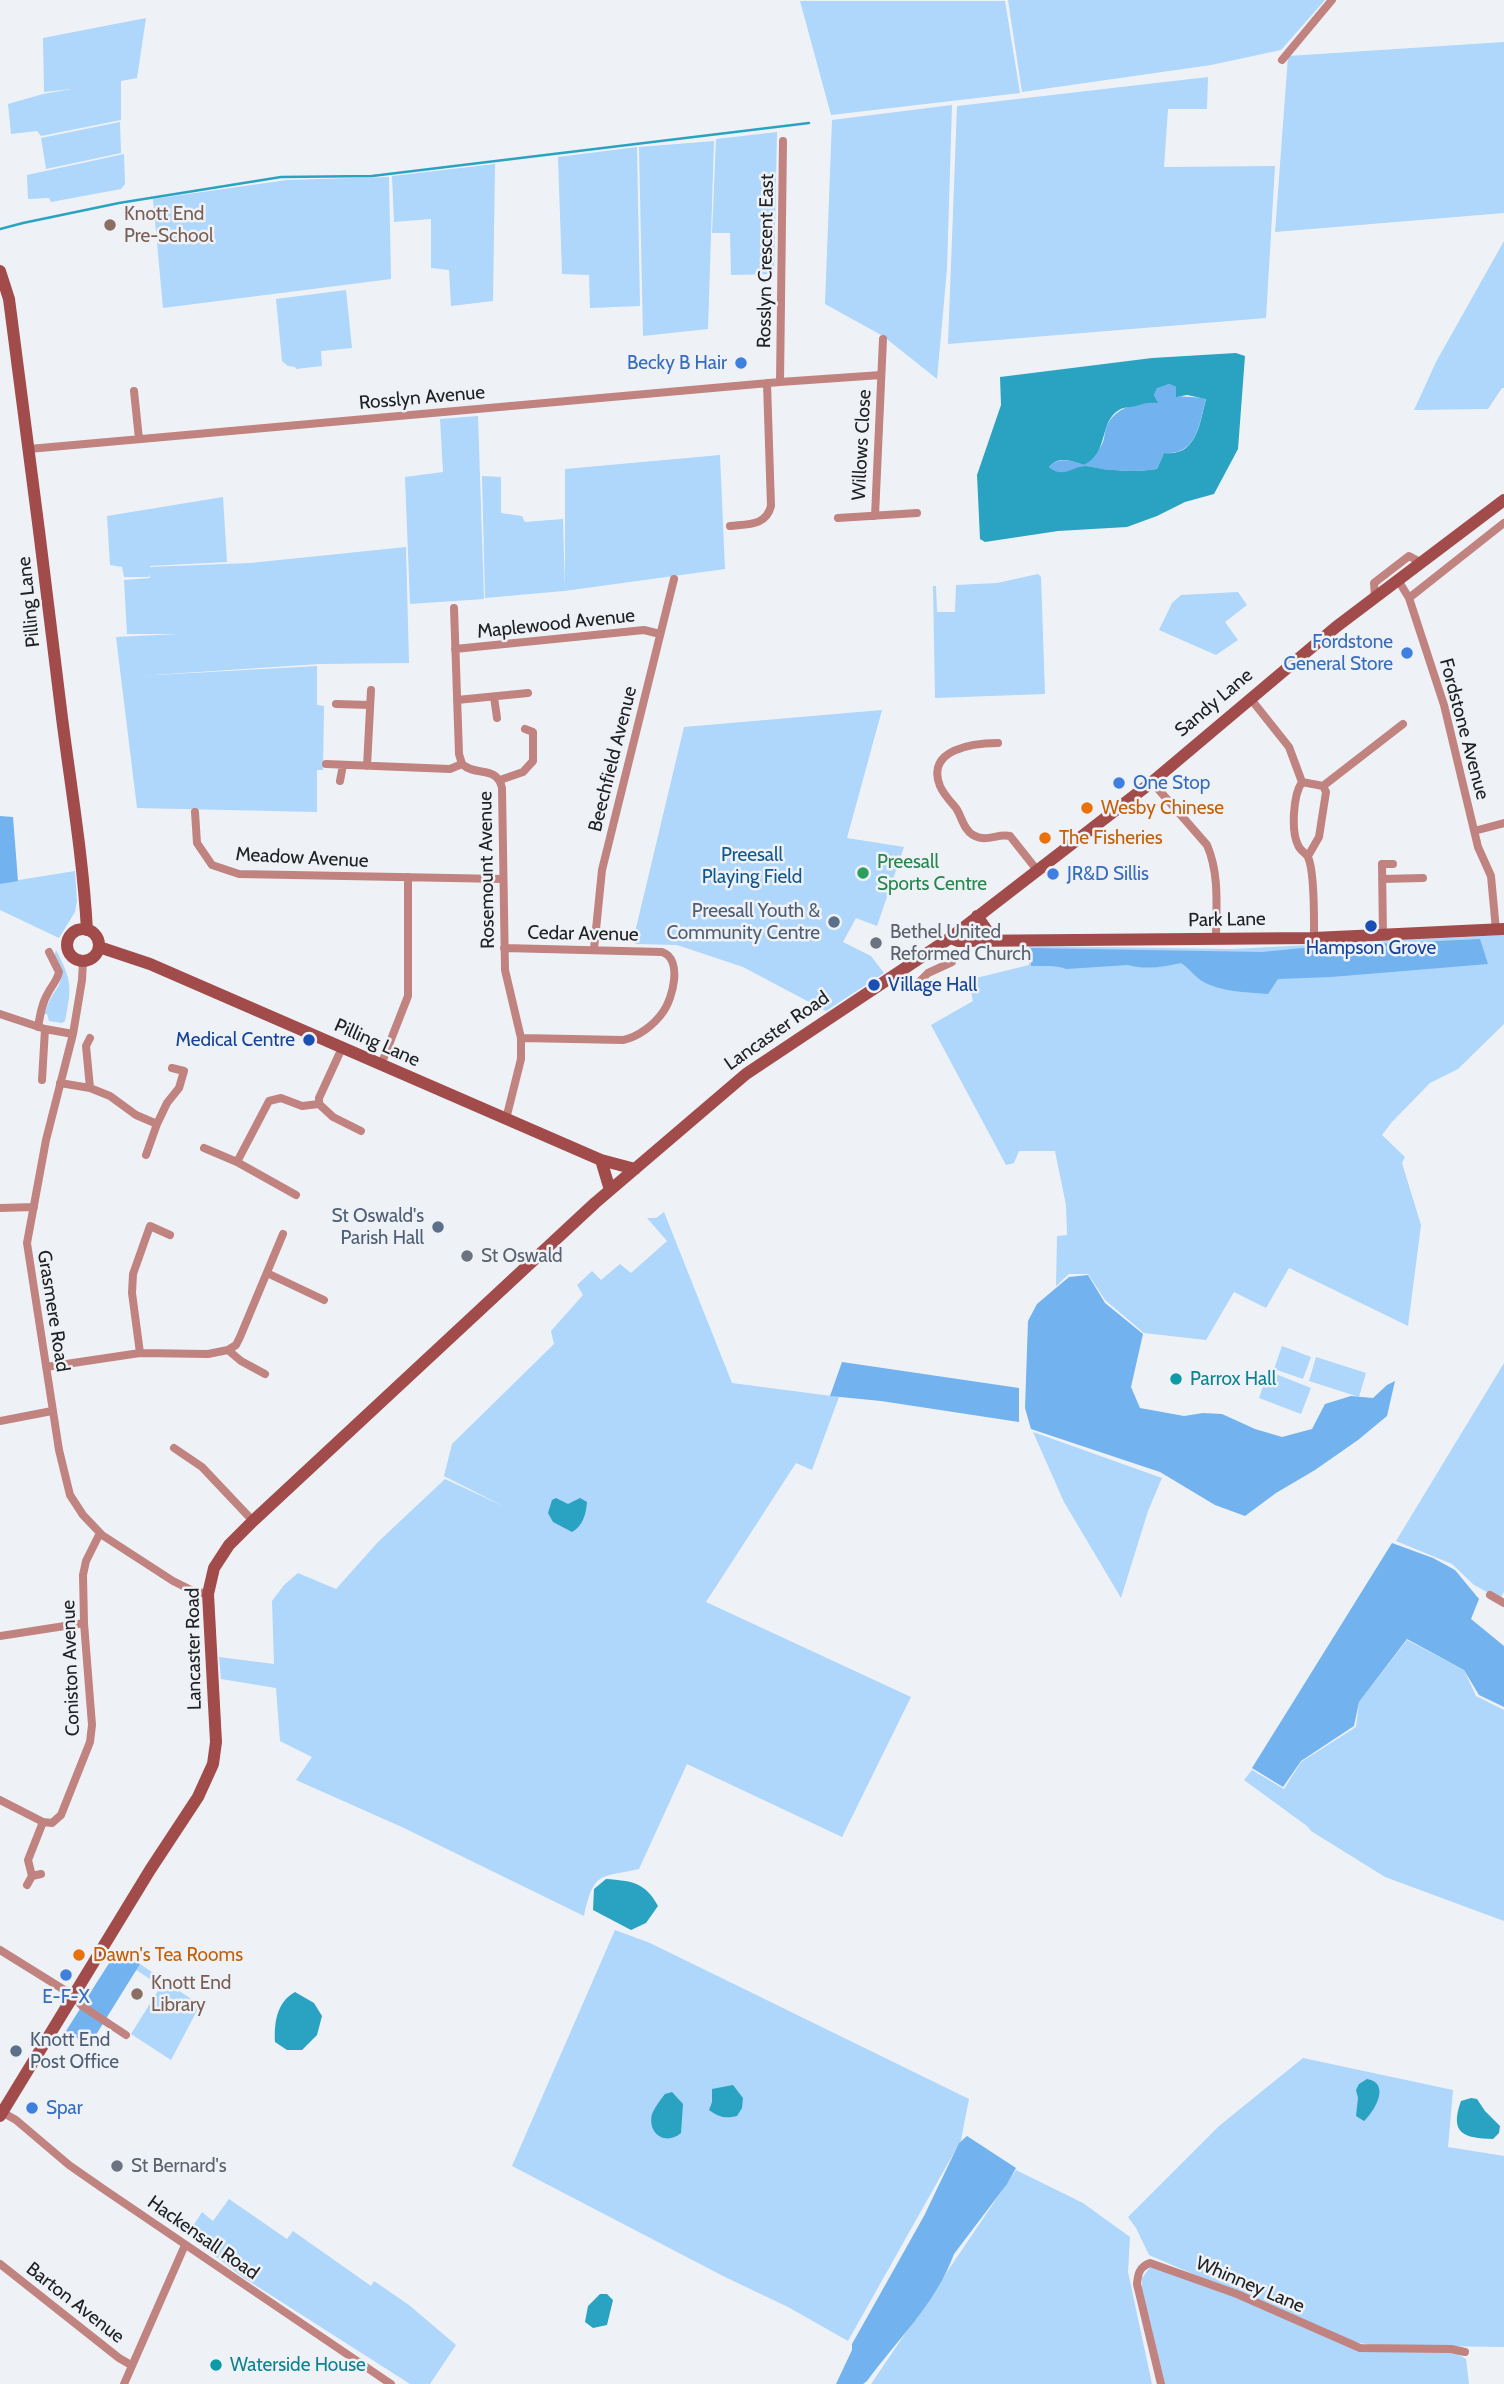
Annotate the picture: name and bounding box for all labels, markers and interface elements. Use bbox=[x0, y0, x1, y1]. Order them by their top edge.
street label: Rosslyn Crescent East bbox=[753, 174, 779, 348]
place label: Knott End Pre-School bbox=[124, 203, 213, 247]
marker: Knott End Pre-School bbox=[102, 217, 118, 233]
place label: Becky B Hair bbox=[627, 352, 727, 374]
marker: Becky B Hair bbox=[733, 355, 749, 371]
street label: Rosslyn Avenue bbox=[358, 381, 486, 415]
street label: Willows Close bbox=[848, 389, 876, 501]
street label: Pilling Lane bbox=[13, 555, 45, 649]
street label: Maplewood Avenue bbox=[476, 604, 636, 644]
place label: Fordstone General Store bbox=[1283, 631, 1393, 675]
marker: Fordstone General Store bbox=[1399, 645, 1415, 661]
street label: Fordstone Avenue bbox=[1434, 656, 1494, 802]
street label: Sandy Lane bbox=[1171, 664, 1257, 742]
street label: Beechfield Avenue bbox=[584, 684, 642, 834]
place label: One Stop bbox=[1133, 772, 1210, 794]
marker: One Stop bbox=[1111, 775, 1127, 791]
street label: Rosemount Avenue bbox=[474, 791, 500, 949]
place label: Wesby Chinese bbox=[1101, 797, 1224, 819]
marker: Wesby Chinese bbox=[1079, 800, 1095, 816]
place label: The Fisheries bbox=[1059, 827, 1163, 849]
marker: The Fisheries bbox=[1037, 830, 1053, 846]
street label: Meadow Avenue bbox=[235, 843, 369, 873]
park label: Preesall Playing Field bbox=[702, 844, 802, 888]
place label: Preesall Sports Centre bbox=[877, 851, 987, 895]
place label: JR&D Sillis bbox=[1067, 863, 1149, 885]
marker: Preesall Sports Centre bbox=[855, 865, 871, 881]
marker: JR&D Sillis bbox=[1045, 866, 1061, 882]
place label: Preesall Youth & Community Centre bbox=[666, 900, 820, 944]
street label: Park Lane bbox=[1188, 908, 1266, 932]
marker: Preesall Youth & Community Centre bbox=[826, 914, 842, 930]
marker: Hampson Grove bbox=[1363, 918, 1379, 934]
place label: Bethel United Reformed Church bbox=[890, 921, 1031, 965]
street label: Cedar Avenue bbox=[527, 922, 639, 946]
marker: Bethel United Reformed Church bbox=[868, 935, 884, 951]
place label: Hampson Grove bbox=[1306, 937, 1436, 959]
place label: Village Hall bbox=[888, 974, 977, 996]
marker: Village Hall bbox=[866, 977, 882, 993]
street label: Lancaster Road bbox=[720, 987, 834, 1075]
street label: Pilling Lane bbox=[331, 1014, 423, 1072]
place label: Medical Centre bbox=[175, 1029, 295, 1051]
marker: Medical Centre bbox=[301, 1032, 317, 1048]
place label: St Oswald's Parish Hall bbox=[331, 1205, 424, 1249]
marker: St Oswald's Parish Hall bbox=[430, 1219, 446, 1235]
place label: St Oswald bbox=[481, 1245, 563, 1267]
marker: St Oswald bbox=[459, 1248, 475, 1264]
street label: Grasmere Road bbox=[32, 1249, 74, 1373]
place label: Parrox Hall bbox=[1190, 1368, 1276, 1390]
marker: Parrox Hall bbox=[1168, 1371, 1184, 1387]
street label: Lancaster Road bbox=[182, 1588, 206, 1710]
street label: Coniston Avenue bbox=[57, 1599, 85, 1737]
place label: Dawn's Tea Rooms bbox=[93, 1944, 243, 1966]
marker: Dawn's Tea Rooms bbox=[71, 1947, 87, 1963]
marker: E-F-X bbox=[58, 1967, 74, 1983]
place label: Knott End Library bbox=[151, 1972, 231, 2016]
place label: E-F-X bbox=[42, 1986, 90, 2008]
marker: Knott End Library bbox=[129, 1986, 145, 2002]
place label: Knott End Post Office bbox=[30, 2029, 119, 2073]
marker: Knott End Post Office bbox=[8, 2043, 24, 2059]
place label: Spar bbox=[46, 2097, 83, 2119]
marker: Spar bbox=[24, 2100, 40, 2116]
place label: St Bernard's bbox=[131, 2155, 227, 2177]
marker: St Bernard's bbox=[109, 2158, 125, 2174]
street label: Hackensall Road bbox=[143, 2191, 263, 2285]
street label: Whinney Lane bbox=[1192, 2252, 1308, 2318]
street label: Barton Avenue bbox=[21, 2258, 129, 2348]
place label: Waterside House bbox=[230, 2354, 366, 2376]
marker: Waterside House bbox=[208, 2357, 224, 2373]

